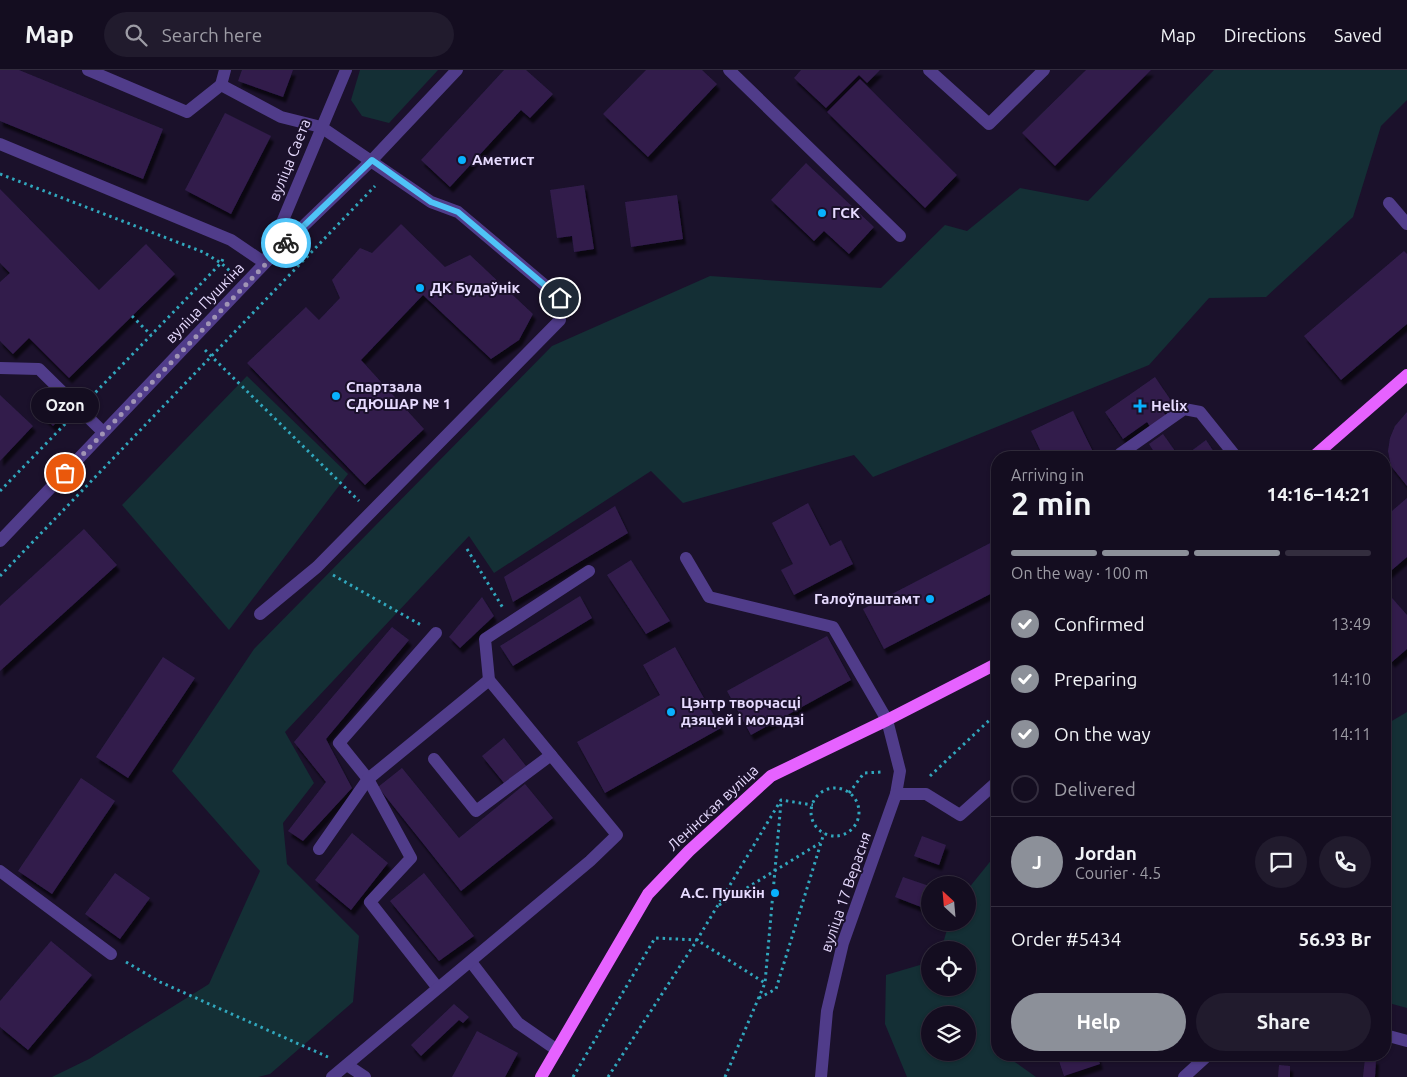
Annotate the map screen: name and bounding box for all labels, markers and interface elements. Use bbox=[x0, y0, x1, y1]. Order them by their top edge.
search box bbox=[104, 12, 454, 57]
text: Map bbox=[25, 21, 74, 48]
icon: search bbox=[122, 21, 150, 49]
text: Search here bbox=[162, 24, 262, 46]
text: Map bbox=[1160, 25, 1196, 45]
text: Directions bbox=[1224, 25, 1306, 45]
text: Saved bbox=[1334, 25, 1382, 45]
street label: вуліца Саета bbox=[265, 116, 314, 203]
place label: Аметист bbox=[472, 151, 535, 168]
marker: Аметист bbox=[456, 154, 468, 166]
place label: ГСК bbox=[832, 204, 860, 221]
marker: ГСК bbox=[816, 207, 828, 219]
courier bbox=[261, 218, 311, 268]
icon: bike bbox=[272, 229, 300, 257]
street label: вуліца Пушкіна bbox=[162, 259, 247, 346]
pin bbox=[539, 277, 581, 319]
place label: ДК Будаўнік bbox=[430, 279, 520, 296]
marker: ДК Будаўнік bbox=[414, 282, 426, 294]
icon: home bbox=[546, 284, 574, 312]
place label: Спартзала СДЮШАР № 1 bbox=[346, 378, 451, 412]
callout: Ozon bbox=[31, 388, 99, 423]
marker: Спартзала СДЮШАР № 1 bbox=[330, 390, 342, 402]
text: Ozon bbox=[45, 396, 85, 414]
place label: Helix bbox=[1151, 397, 1187, 414]
marker: Helix bbox=[1133, 399, 1147, 413]
pin bbox=[44, 452, 86, 494]
icon: bag bbox=[51, 459, 79, 487]
text: Arriving in bbox=[1011, 466, 1084, 484]
text: 14:16–14:21 bbox=[1266, 483, 1371, 505]
text: 2 min bbox=[1011, 485, 1092, 521]
text: On the way · 100 m bbox=[1011, 564, 1148, 582]
place label: Галоўпаштамт bbox=[814, 590, 920, 607]
marker: Галоўпаштамт bbox=[924, 593, 936, 605]
icon: check bbox=[1011, 610, 1039, 638]
text: Confirmed bbox=[1054, 613, 1145, 635]
text: 13:49 bbox=[1331, 615, 1371, 633]
icon: check bbox=[1011, 665, 1039, 693]
text: Preparing bbox=[1054, 668, 1138, 690]
text: 14:10 bbox=[1331, 670, 1371, 688]
place label: Цэнтр творчасці дзяцей і моладзі bbox=[681, 694, 804, 728]
marker: Цэнтр творчасці дзяцей і моладзі bbox=[665, 706, 677, 718]
icon: check bbox=[1011, 720, 1039, 748]
text: On the way bbox=[1054, 723, 1151, 745]
text: 14:11 bbox=[1331, 725, 1371, 743]
street label: Ленінская вуліца bbox=[664, 761, 762, 854]
text: Delivered bbox=[1054, 778, 1136, 800]
street label: вуліца 17 Верасня bbox=[817, 830, 874, 954]
button: chat bbox=[1255, 836, 1307, 888]
button: phone bbox=[1319, 836, 1371, 888]
text: Jordan bbox=[1075, 842, 1137, 864]
text: J bbox=[1032, 851, 1042, 873]
text: Courier · 4.5 bbox=[1075, 864, 1161, 882]
north arrow bbox=[921, 876, 976, 931]
map controls bbox=[921, 876, 976, 1061]
place label: А.С. Пушкін bbox=[680, 884, 765, 901]
marker: А.С. Пушкін bbox=[769, 887, 781, 899]
text: Order #5434 bbox=[1011, 928, 1121, 950]
text: 56.93 Br bbox=[1299, 928, 1371, 950]
button: locate bbox=[921, 941, 976, 996]
button: Help bbox=[1011, 993, 1186, 1051]
button: Share bbox=[1196, 993, 1371, 1051]
button: layers bbox=[921, 1006, 976, 1061]

